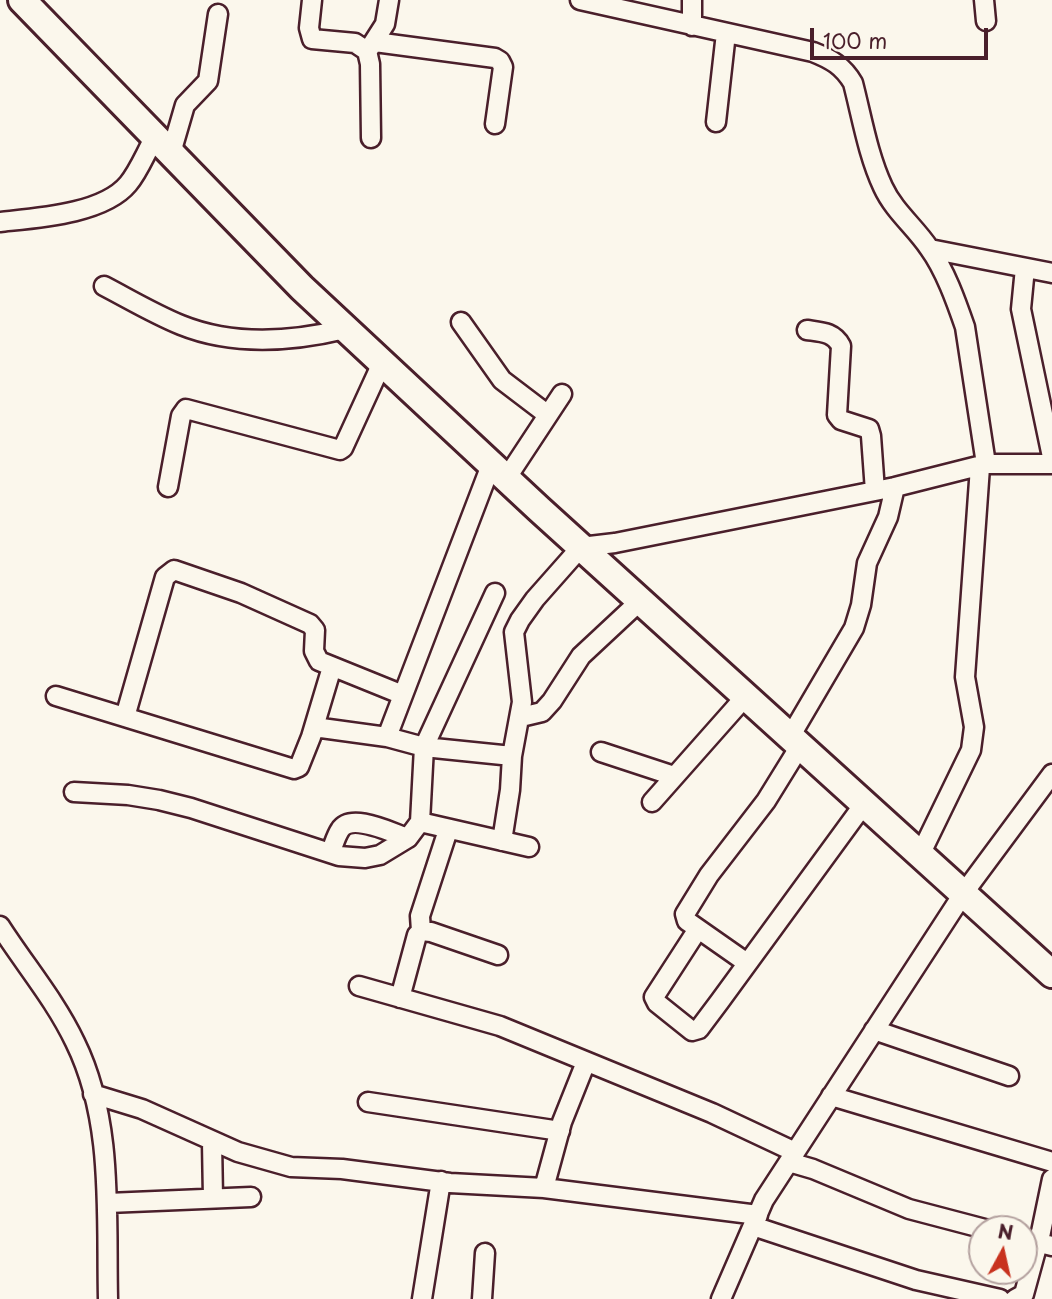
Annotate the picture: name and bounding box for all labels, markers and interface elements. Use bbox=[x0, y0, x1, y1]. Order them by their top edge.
scale bar bbox=[814, 14, 992, 58]
text: 100 m bbox=[823, 24, 887, 56]
north arrow bbox=[968, 1215, 1038, 1285]
text: N bbox=[996, 1216, 1015, 1246]

